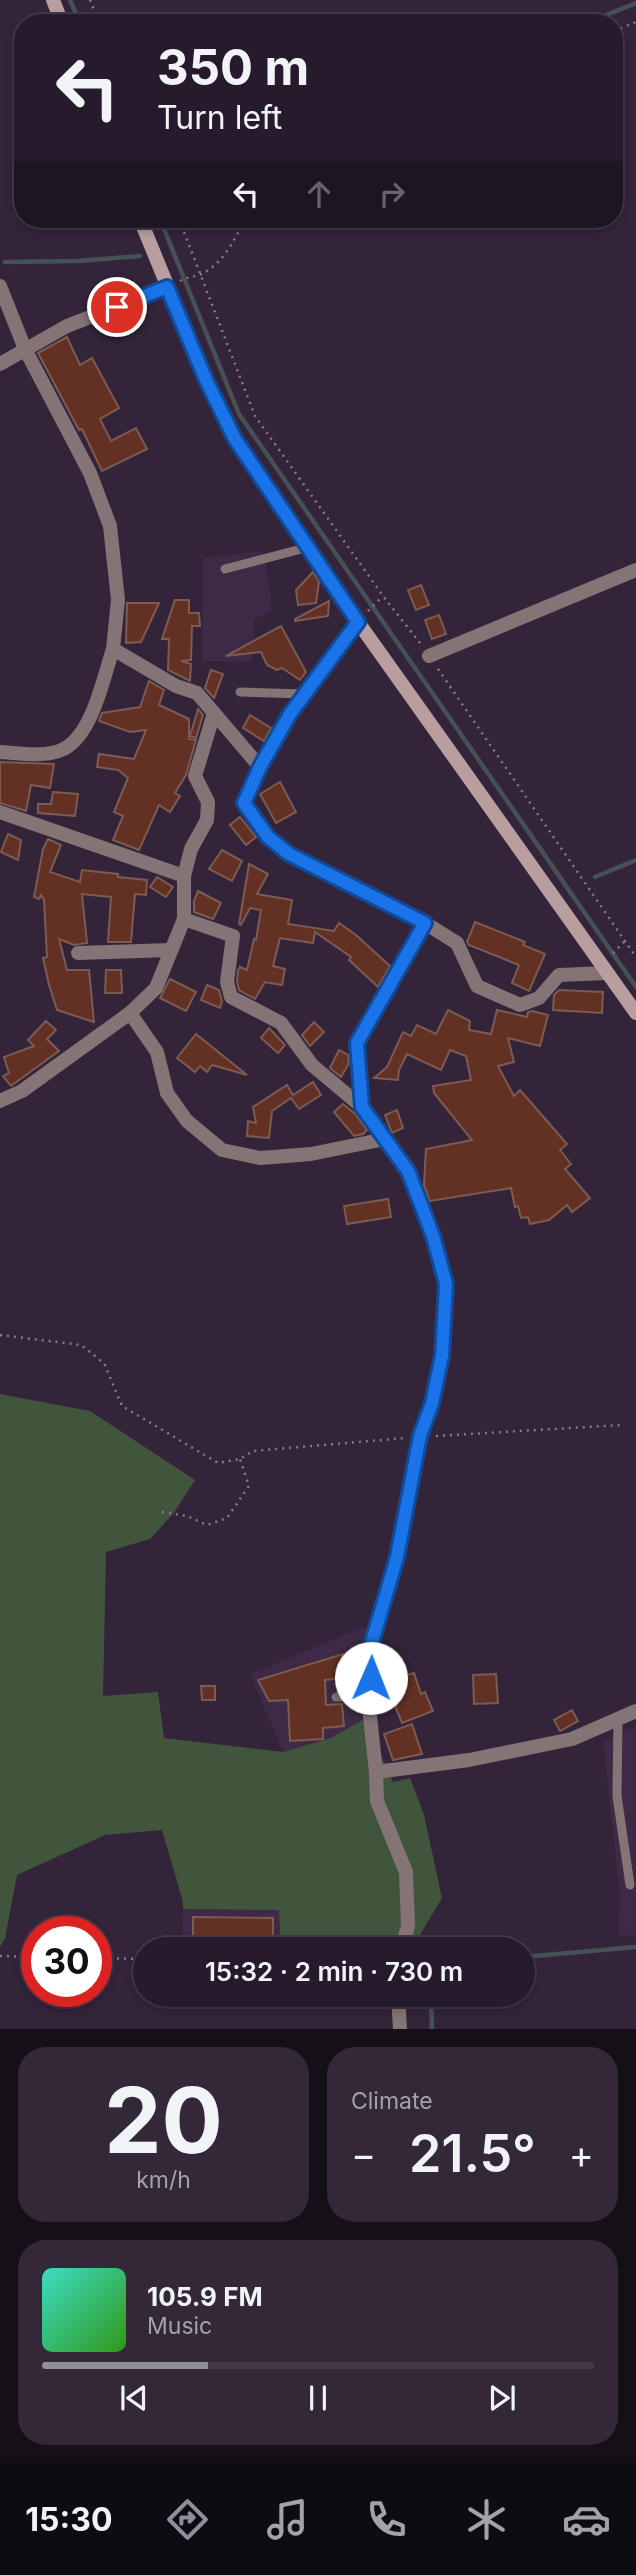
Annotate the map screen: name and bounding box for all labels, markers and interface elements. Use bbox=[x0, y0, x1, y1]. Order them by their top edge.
text: 350 m bbox=[157, 38, 309, 97]
icon: left bbox=[42, 42, 133, 133]
text: Turn left bbox=[157, 98, 282, 137]
icon: left bbox=[227, 175, 265, 213]
icon: ahead bbox=[300, 175, 338, 213]
icon: right bbox=[373, 175, 411, 213]
pin bbox=[87, 277, 147, 337]
icon: arrive bbox=[98, 288, 136, 326]
position arrow bbox=[334, 1641, 408, 1715]
speed limit sign: 30 bbox=[21, 1916, 112, 2007]
text: 15:32 · 2 min · 730 m bbox=[205, 1956, 463, 1987]
text: 20 bbox=[104, 2065, 223, 2175]
text: Climate bbox=[351, 2087, 433, 2115]
text: 21.5° bbox=[409, 2122, 536, 2185]
text: − bbox=[351, 2131, 376, 2177]
text: + bbox=[569, 2131, 594, 2177]
text: km/h bbox=[136, 2166, 191, 2194]
text: 105.9 FM bbox=[147, 2281, 263, 2312]
text: Music bbox=[147, 2312, 212, 2340]
icon: previous bbox=[115, 2379, 153, 2417]
icon: pause bbox=[299, 2379, 337, 2417]
icon: next bbox=[483, 2379, 521, 2417]
icon: directions bbox=[163, 2495, 212, 2544]
icon: music bbox=[263, 2495, 312, 2544]
icon: phone bbox=[362, 2495, 411, 2544]
icon: climate bbox=[462, 2495, 511, 2544]
icon: car bbox=[562, 2495, 611, 2544]
text: 15:30 bbox=[25, 2500, 112, 2539]

